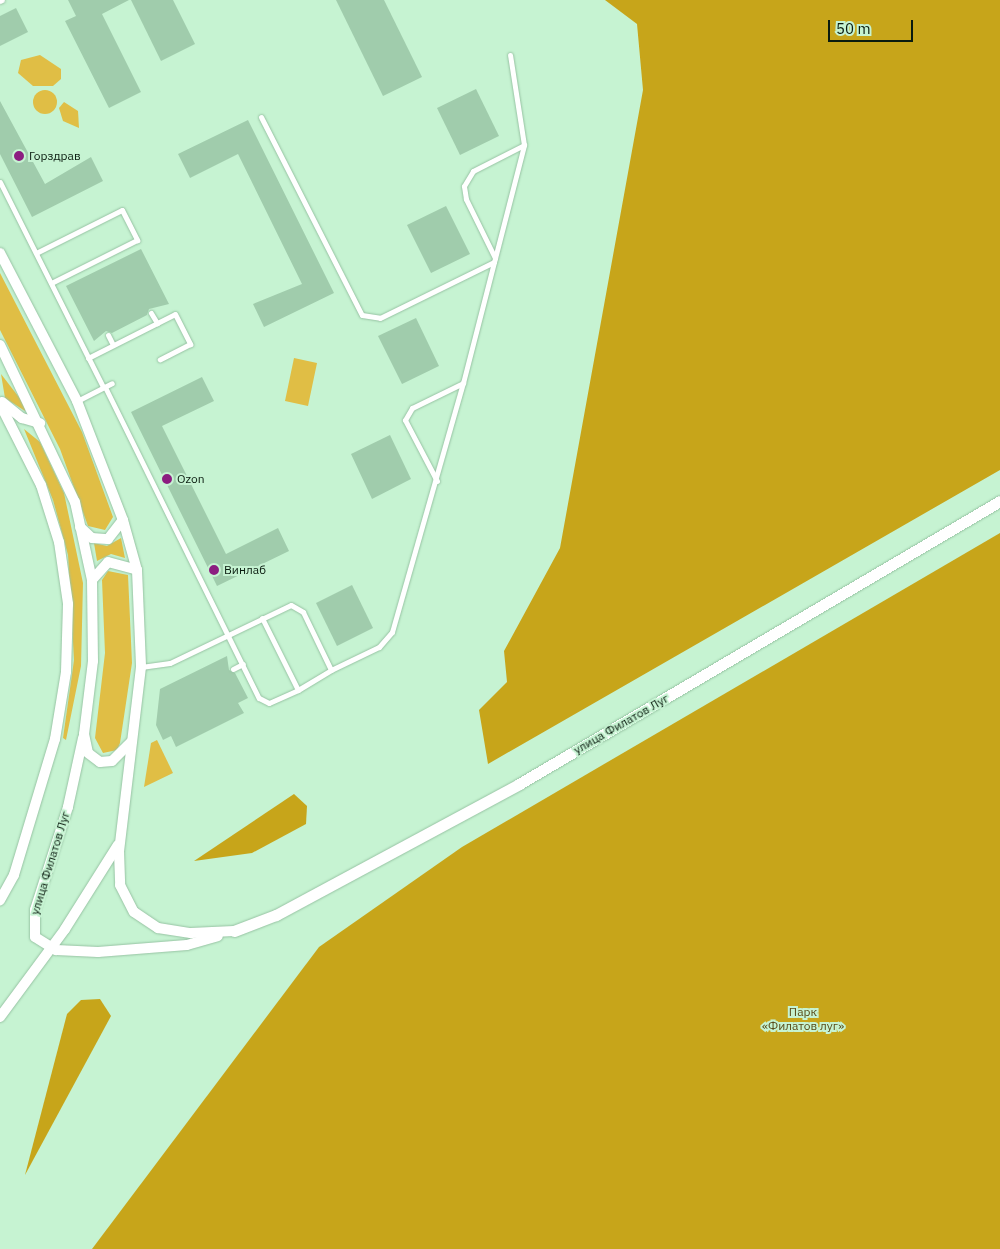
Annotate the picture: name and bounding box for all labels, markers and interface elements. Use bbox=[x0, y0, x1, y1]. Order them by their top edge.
scale bar bbox=[830, 10, 915, 42]
text: 50 m bbox=[836, 19, 871, 38]
place label: Горздрав bbox=[29, 149, 81, 163]
marker: Горздрав bbox=[13, 150, 25, 162]
place label: Ozon bbox=[177, 472, 204, 486]
marker: Ozon bbox=[161, 473, 173, 485]
place label: Винлаб bbox=[224, 563, 266, 577]
marker: Винлаб bbox=[208, 564, 220, 576]
street label: улица Филатов Луг bbox=[571, 691, 671, 757]
street label: улица Филатов Луг bbox=[27, 810, 73, 916]
park label: Парк «Филатов луг» bbox=[762, 1005, 844, 1033]

